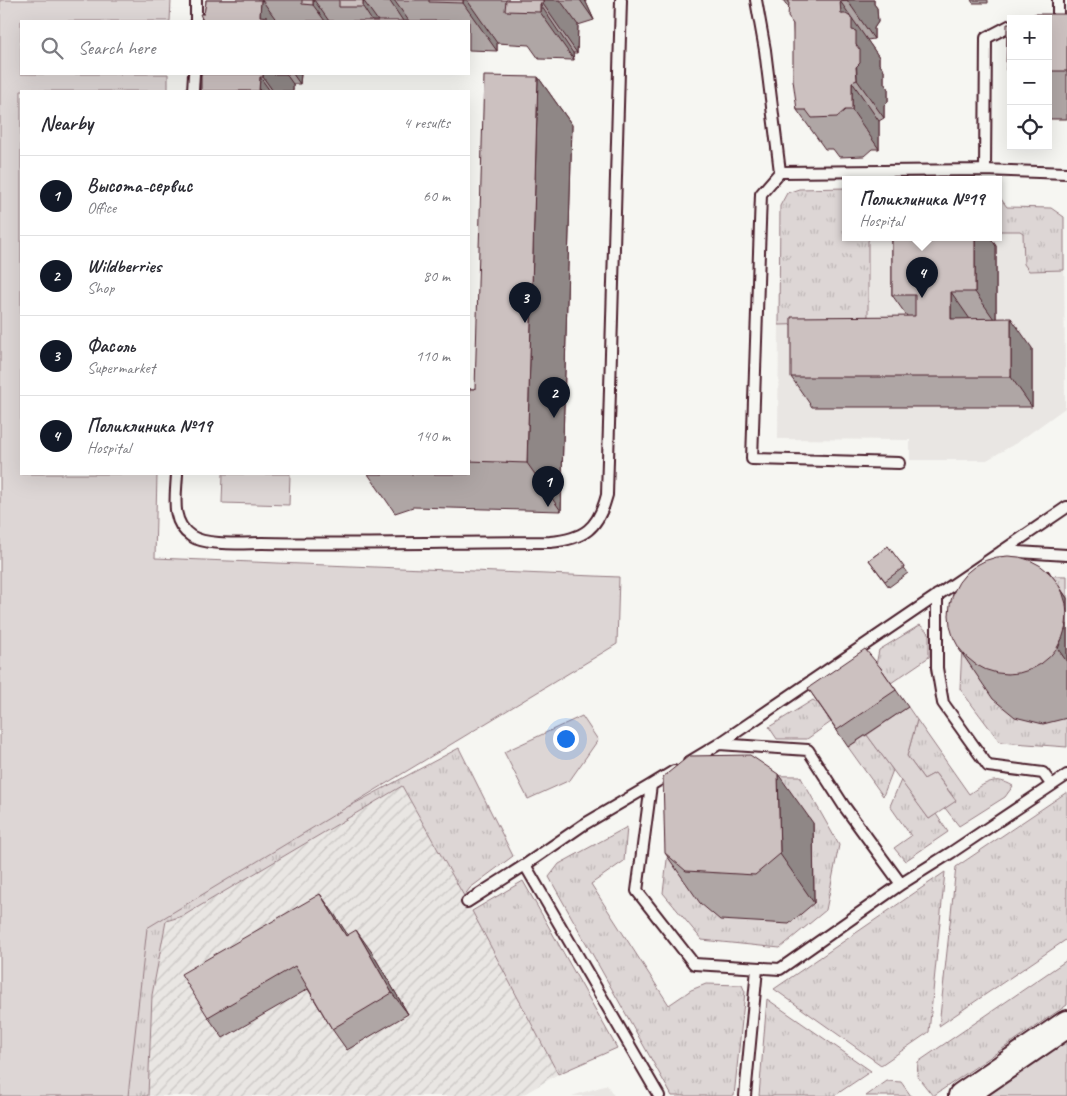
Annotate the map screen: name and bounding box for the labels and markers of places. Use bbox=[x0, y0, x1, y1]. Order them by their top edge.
pin: 4 bbox=[906, 257, 938, 298]
pin: 3 bbox=[509, 282, 541, 323]
pin: 2 bbox=[538, 377, 570, 418]
pin: 1 bbox=[532, 466, 564, 507]

